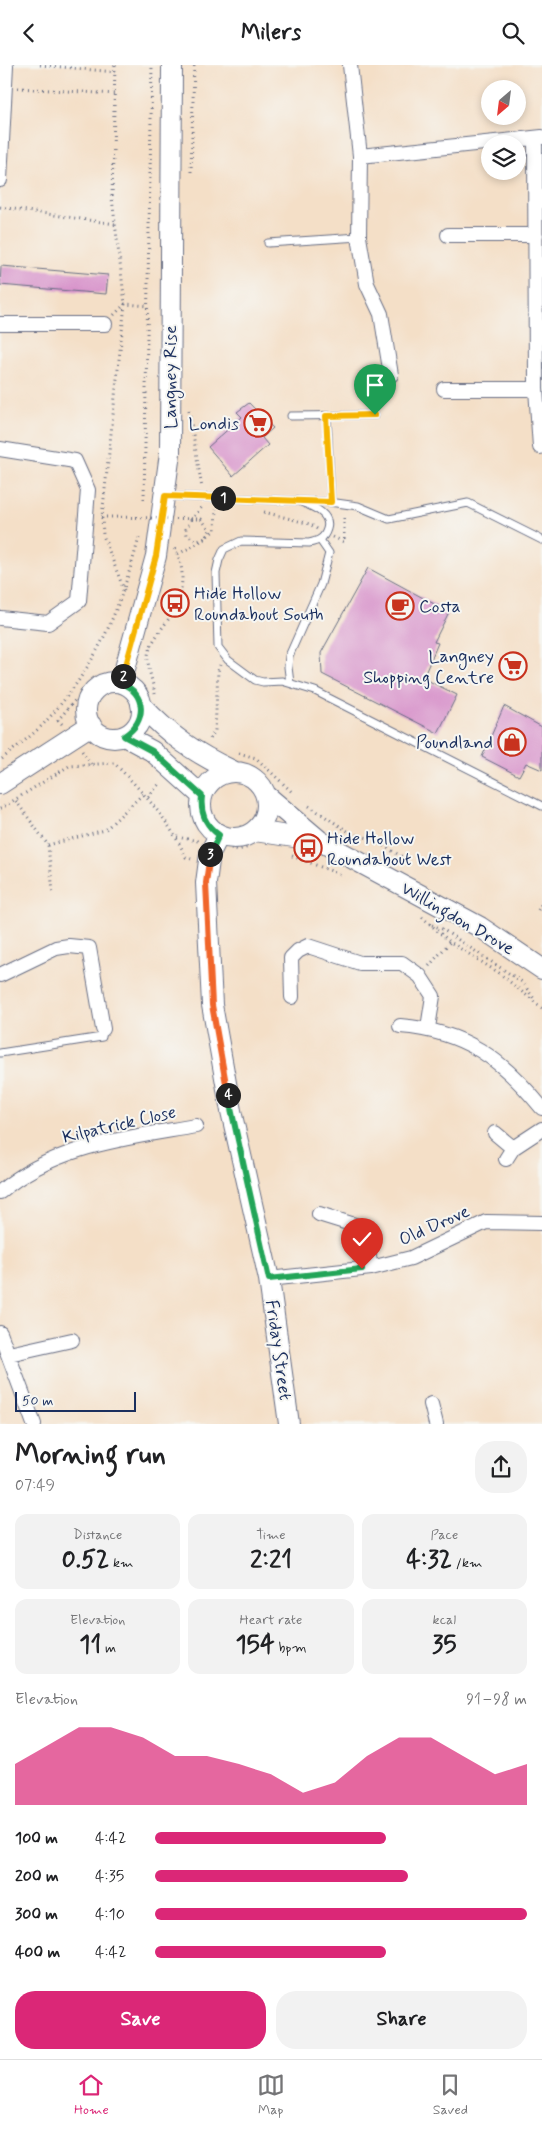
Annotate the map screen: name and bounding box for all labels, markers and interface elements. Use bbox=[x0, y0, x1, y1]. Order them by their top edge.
icon: back bbox=[15, 19, 43, 47]
text: Milers bbox=[241, 19, 301, 47]
icon: search bbox=[499, 19, 527, 47]
north arrow bbox=[481, 80, 526, 125]
map controls bbox=[481, 80, 526, 180]
button: layers bbox=[481, 135, 526, 180]
street label: Langney Rise bbox=[159, 325, 184, 429]
pin bbox=[354, 364, 396, 415]
icon: arrive bbox=[361, 371, 389, 399]
supermarket icon: Londis bbox=[243, 408, 273, 438]
place label: Londis bbox=[189, 412, 239, 436]
pin: 1 bbox=[210, 485, 236, 511]
text: 1 bbox=[220, 489, 227, 507]
place label: Hide Hollow Roundabout South bbox=[194, 582, 324, 627]
bus stop icon: Hide Hollow Roundabout South bbox=[160, 588, 190, 618]
cafe icon: Costa bbox=[385, 591, 415, 621]
place label: Costa bbox=[419, 595, 461, 619]
place label: Langney Shopping Centre bbox=[363, 645, 494, 690]
supermarket icon: Langney Shopping Centre bbox=[498, 651, 528, 681]
pin: 2 bbox=[110, 663, 136, 689]
text: 2 bbox=[120, 667, 127, 685]
shop icon: Poundland bbox=[497, 727, 527, 757]
place label: Poundland bbox=[416, 731, 493, 755]
place label: Hide Hollow Roundabout West bbox=[327, 827, 452, 872]
bus stop icon: Hide Hollow Roundabout West bbox=[293, 833, 323, 863]
pin: 3 bbox=[198, 841, 222, 867]
text: 3 bbox=[207, 845, 214, 863]
street label: Willingdon Drove bbox=[395, 877, 519, 963]
pin: 4 bbox=[216, 1083, 240, 1107]
text: 4 bbox=[224, 1086, 233, 1104]
street label: Kilpatrick Close bbox=[60, 1100, 178, 1150]
street label: Old Drove bbox=[395, 1200, 474, 1252]
pin bbox=[341, 1218, 383, 1269]
icon: check bbox=[348, 1225, 376, 1253]
street label: Friday Street bbox=[259, 1298, 297, 1402]
scale bar bbox=[15, 1389, 136, 1412]
text: 50 m bbox=[22, 1392, 53, 1410]
text: Morning run bbox=[15, 1437, 166, 1474]
button: share bbox=[475, 1441, 527, 1493]
text: 07:49 bbox=[15, 1475, 55, 1496]
text: Distance bbox=[73, 1526, 122, 1544]
text: Time bbox=[256, 1526, 286, 1544]
text: Pace bbox=[430, 1526, 458, 1544]
text: 0.52 bbox=[62, 1544, 109, 1577]
text: 2:21 bbox=[250, 1544, 292, 1577]
text: 4:32 bbox=[406, 1544, 452, 1577]
text: km bbox=[109, 1554, 133, 1572]
text: /km bbox=[452, 1554, 482, 1572]
text: Elevation bbox=[70, 1611, 125, 1629]
text: Heart rate bbox=[240, 1611, 302, 1629]
text: kcal bbox=[433, 1611, 456, 1629]
text: 11 bbox=[79, 1629, 101, 1662]
text: 154 bbox=[235, 1629, 275, 1662]
text: 35 bbox=[432, 1629, 457, 1662]
text: m bbox=[101, 1639, 116, 1657]
text: bpm bbox=[275, 1639, 307, 1657]
text: Elevation bbox=[15, 1689, 78, 1710]
text: 91–98 m bbox=[466, 1689, 527, 1710]
text: 100 m bbox=[15, 1828, 58, 1849]
text: 4:42 bbox=[95, 1828, 126, 1849]
text: 200 m bbox=[15, 1866, 59, 1887]
text: 4:35 bbox=[95, 1866, 124, 1887]
text: 300 m bbox=[15, 1904, 58, 1925]
text: 4:10 bbox=[95, 1904, 125, 1925]
text: 400 m bbox=[15, 1942, 60, 1963]
text: 4:42 bbox=[95, 1942, 126, 1963]
button: Save bbox=[15, 1991, 266, 2049]
button: Share bbox=[276, 1991, 527, 2049]
tab: Home bbox=[74, 2071, 109, 2119]
tab: Map bbox=[257, 2071, 285, 2119]
tab: Saved bbox=[433, 2071, 468, 2119]

